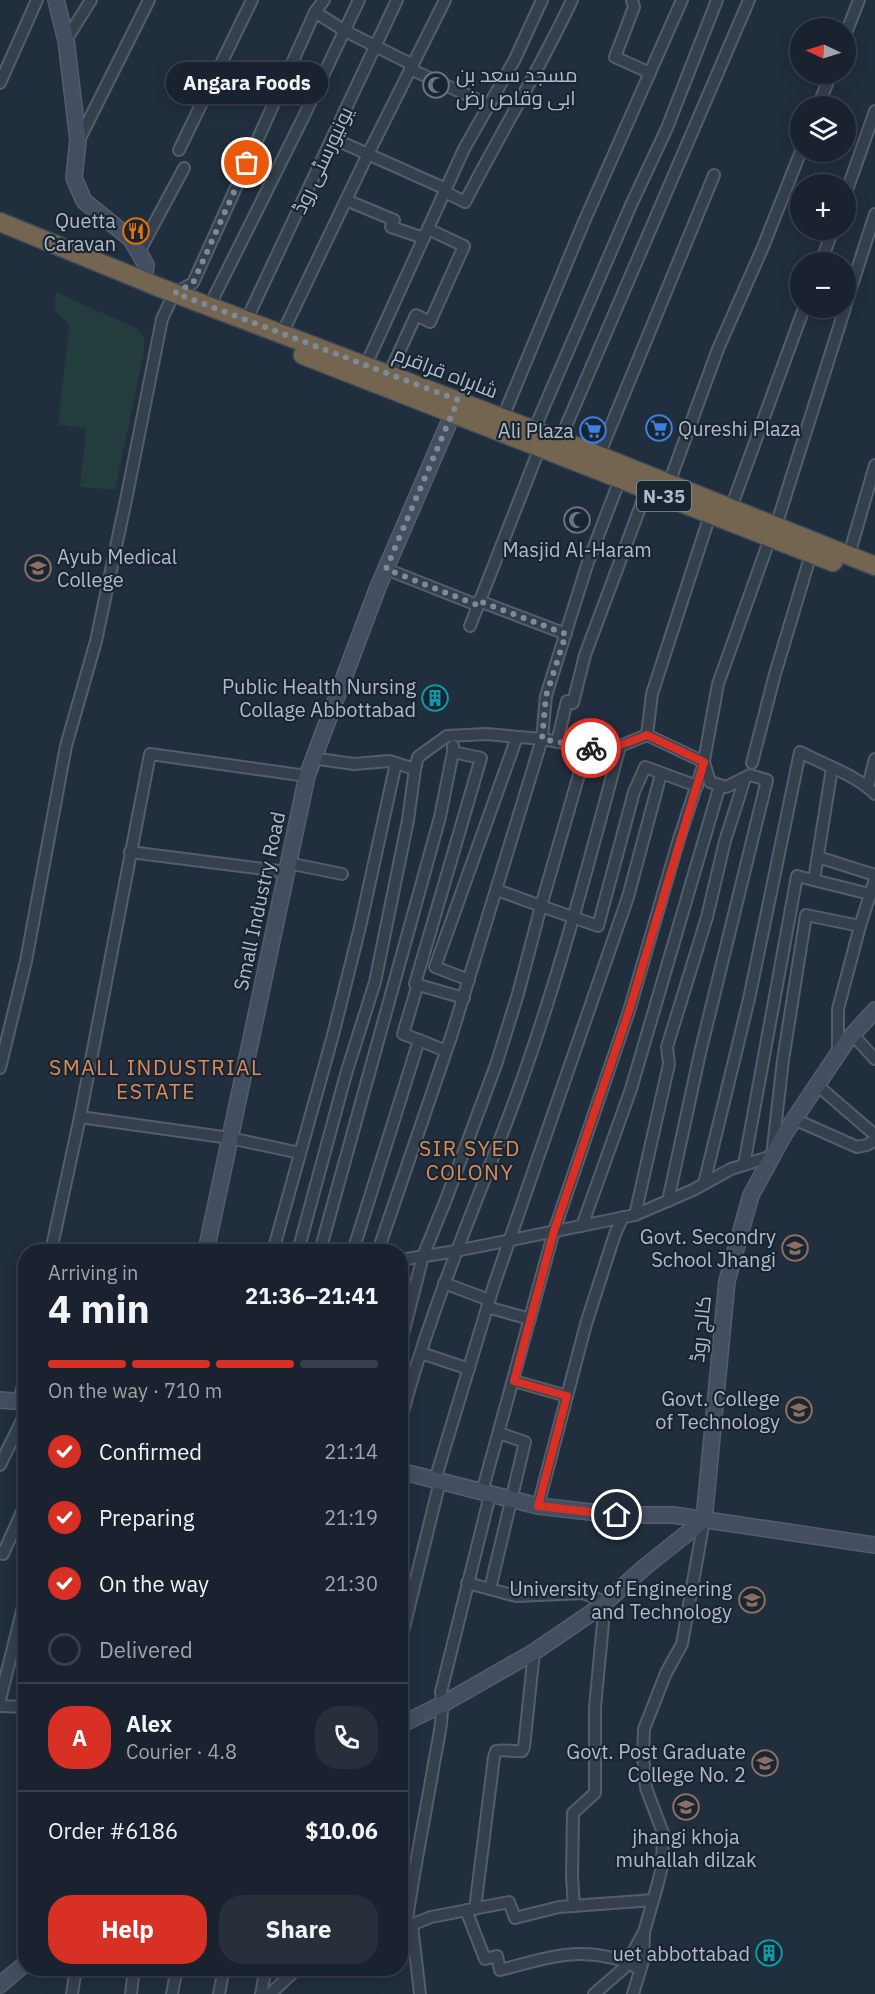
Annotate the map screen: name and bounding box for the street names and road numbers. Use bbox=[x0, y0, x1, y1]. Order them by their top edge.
street label: یونیورسٹی روڈ bbox=[285, 101, 359, 218]
street label: شاہراہ قراقرم bbox=[390, 340, 502, 405]
road number: N-35 bbox=[637, 481, 691, 511]
street label: Small Industry Road bbox=[227, 809, 291, 993]
street label: کالج روڈ bbox=[683, 1294, 718, 1364]

